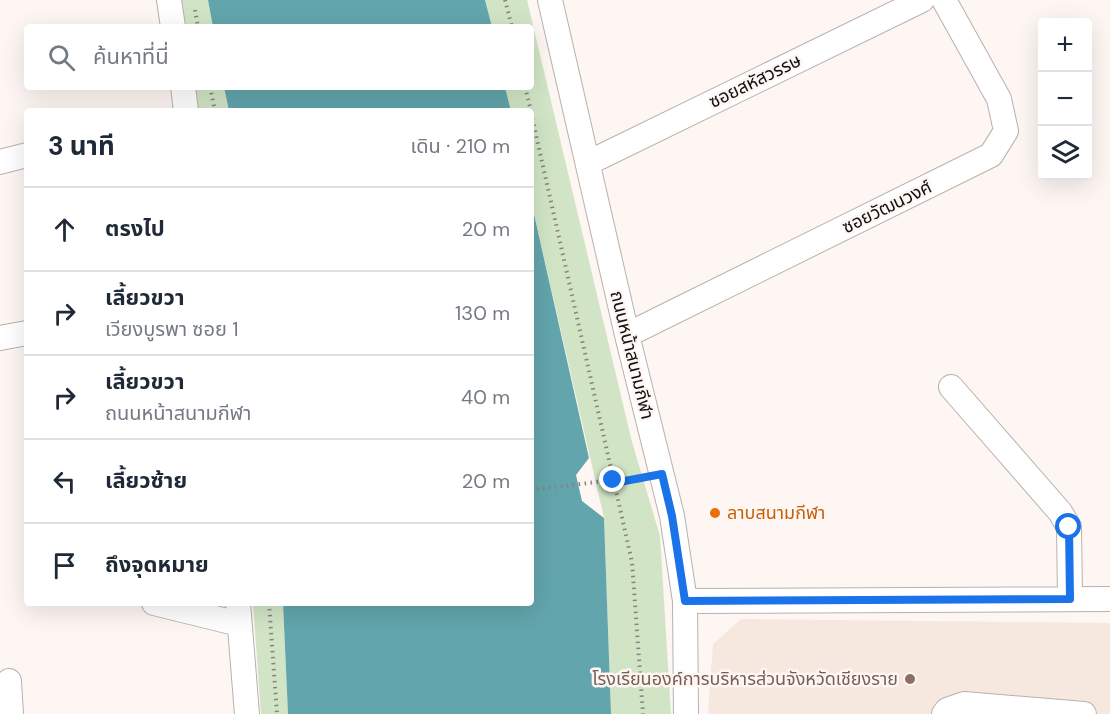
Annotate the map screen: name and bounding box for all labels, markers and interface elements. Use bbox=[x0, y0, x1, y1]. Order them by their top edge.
map controls bbox=[1038, 18, 1092, 180]
button: + bbox=[1038, 18, 1092, 72]
search box bbox=[24, 24, 534, 90]
icon: search bbox=[45, 41, 78, 74]
text: ค้นหาที่นี่ bbox=[93, 42, 169, 71]
street label: ซอยสหัสวรรษ bbox=[705, 48, 805, 114]
button: − bbox=[1038, 72, 1092, 126]
button: layers bbox=[1038, 126, 1092, 180]
text: 3 นาที bbox=[48, 129, 115, 163]
text: เดิน · 210 m bbox=[411, 133, 510, 159]
street label: ซอยวัฒนวงศ์ bbox=[838, 175, 936, 239]
icon: ahead bbox=[48, 213, 81, 246]
text: ตรงไป bbox=[105, 214, 165, 243]
text: 20 m bbox=[462, 216, 510, 242]
text: เลี้ยวขวา bbox=[105, 283, 185, 312]
street label: ถนนหน้าสนามกีฬา bbox=[604, 288, 660, 422]
icon: right bbox=[48, 297, 81, 330]
text: 130 m bbox=[455, 300, 510, 326]
text: เวียงบูรพา ซอย 1 bbox=[105, 316, 238, 342]
text: เลี้ยวขวา bbox=[105, 367, 185, 396]
icon: right bbox=[48, 381, 81, 414]
text: 40 m bbox=[461, 384, 510, 410]
text: ถนนหน้าสนามกีฬา bbox=[105, 400, 251, 426]
icon: left bbox=[48, 465, 81, 498]
text: เลี้ยวซ้าย bbox=[105, 466, 187, 495]
route end bbox=[599, 466, 625, 492]
text: 20 m bbox=[462, 468, 510, 494]
place label: ลาบสนามกีฬา bbox=[727, 501, 825, 525]
marker: ลาบสนามกีฬา bbox=[708, 506, 722, 520]
route start bbox=[1055, 513, 1081, 539]
icon: arrive bbox=[48, 549, 81, 582]
text: ถึงจุดหมาย bbox=[105, 550, 209, 579]
place label: โรงเรียนองค์การบริหารส่วนจังหวัดเชียงราย bbox=[592, 667, 898, 691]
marker: โรงเรียนองค์การบริหารส่วนจังหวัดเชียงราย bbox=[903, 672, 917, 686]

